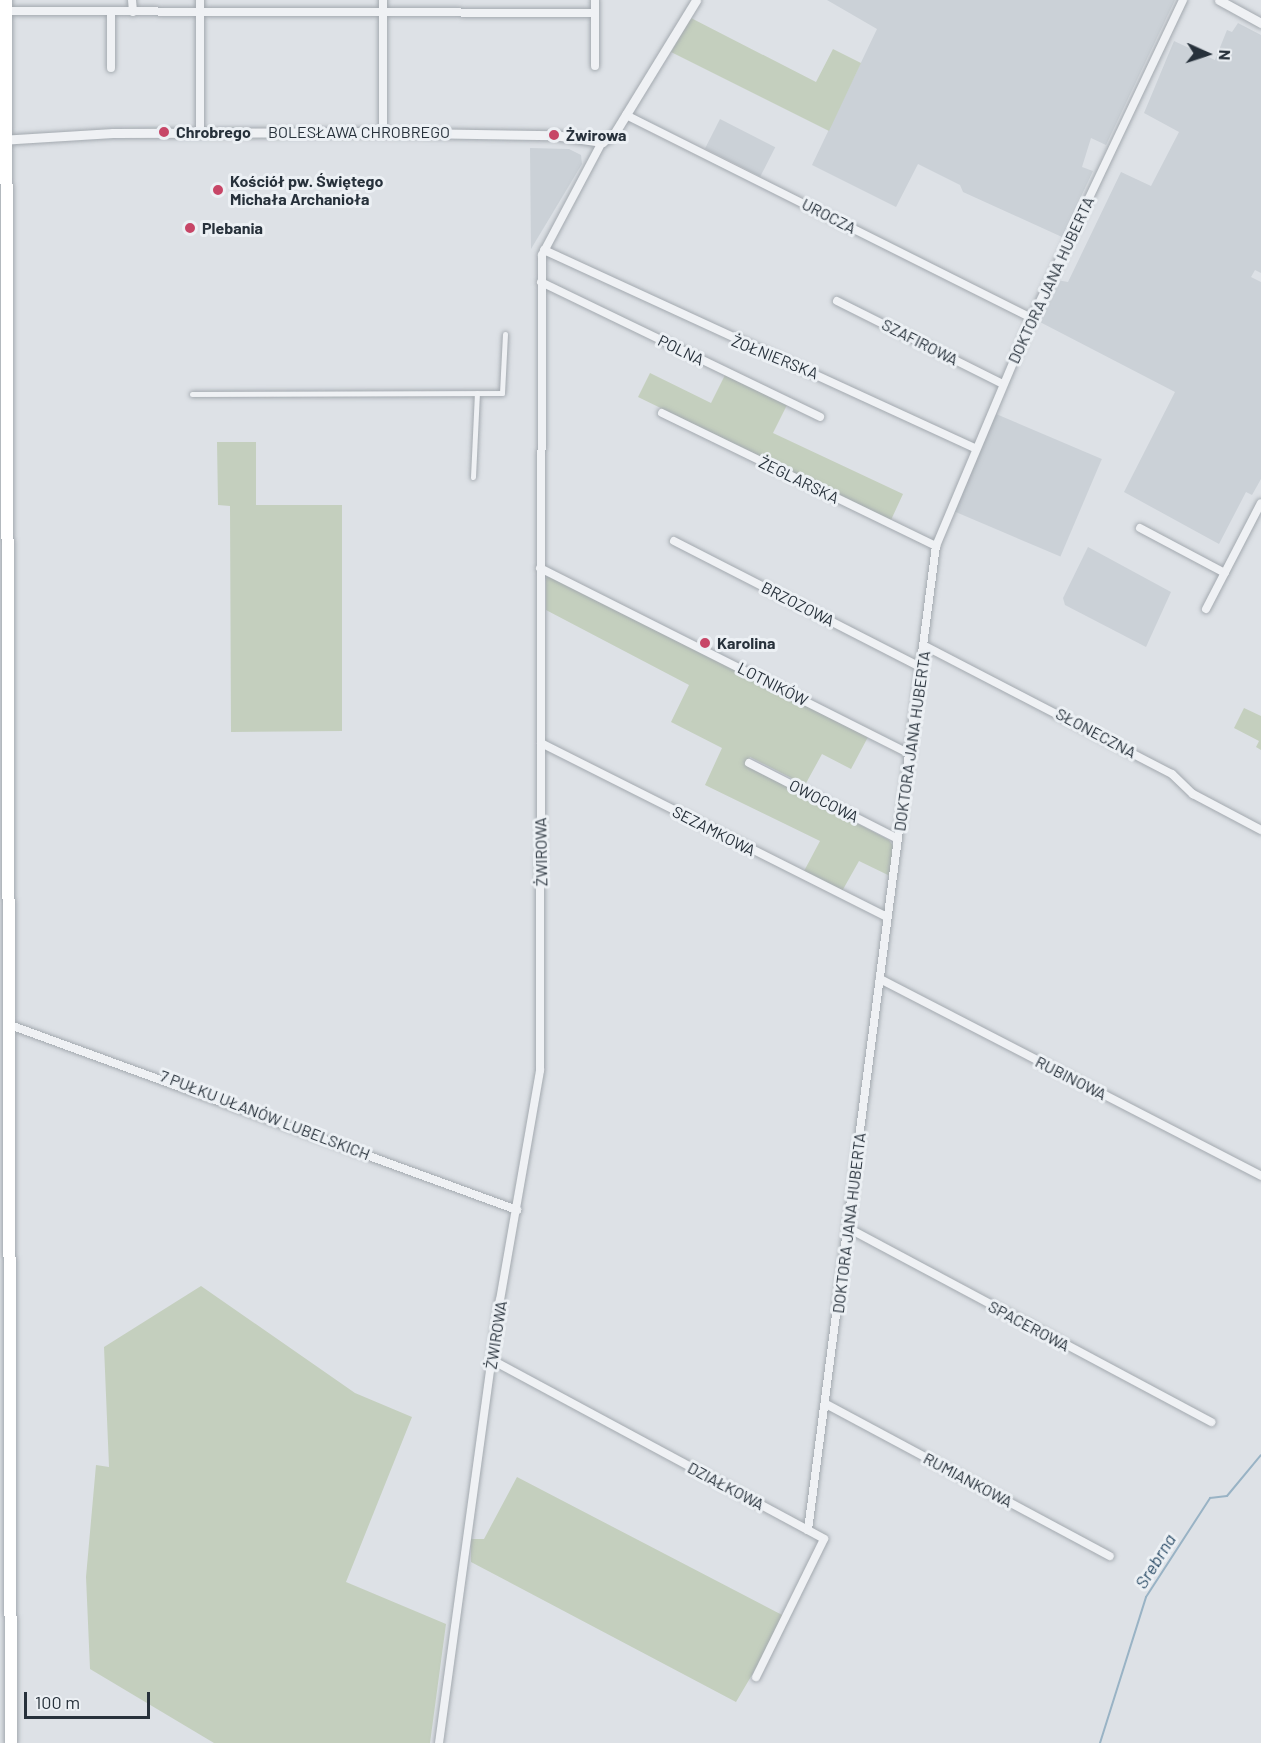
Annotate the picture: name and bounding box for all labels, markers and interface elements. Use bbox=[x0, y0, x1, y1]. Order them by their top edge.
north arrow bbox=[1177, 24, 1237, 84]
text: N bbox=[1216, 49, 1235, 61]
place label: Chrobrego bbox=[176, 122, 251, 142]
street label: BOLESŁAWA CHROBREGO bbox=[268, 122, 450, 142]
marker: Chrobrego bbox=[157, 125, 171, 139]
place label: Żwirowa bbox=[566, 125, 626, 145]
marker: Żwirowa bbox=[547, 128, 561, 142]
place label: Kościół pw. Świętego Michała Archanioła bbox=[230, 171, 383, 209]
marker: Kościół pw. Świętego Michała Archanioła bbox=[211, 183, 225, 197]
street label: DOKTORA JANA HUBERTA bbox=[1004, 193, 1098, 367]
street label: UROCZA bbox=[799, 194, 859, 238]
place label: Plebania bbox=[202, 218, 263, 238]
marker: Plebania bbox=[183, 221, 197, 235]
street label: SZAFIROWA bbox=[879, 315, 961, 369]
street label: POLNA bbox=[655, 331, 707, 369]
street label: ŻOŁNIERSKA bbox=[729, 331, 821, 383]
street label: ŻEGLARSKA bbox=[756, 452, 842, 508]
street label: BRZOZOWA bbox=[758, 577, 838, 631]
place label: Karolina bbox=[717, 633, 775, 653]
marker: Karolina bbox=[698, 636, 712, 650]
street label: DOKTORA JANA HUBERTA bbox=[890, 650, 934, 832]
street label: LOTNIKÓW bbox=[735, 658, 811, 710]
street label: SŁONECZNA bbox=[1053, 704, 1139, 762]
street label: OWOCOWA bbox=[786, 775, 862, 827]
street label: SEZAMKOWA bbox=[669, 802, 759, 860]
street label: ŻWIROWA bbox=[531, 817, 551, 887]
street label: RUBINOWA bbox=[1032, 1052, 1110, 1104]
street label: 7 PUŁKU UŁANÓW LUBELSKICH bbox=[157, 1066, 373, 1164]
street label: DOKTORA JANA HUBERTA bbox=[828, 1132, 870, 1314]
street label: SPACEROWA bbox=[985, 1297, 1073, 1355]
street label: ŻWIROWA bbox=[481, 1299, 511, 1371]
street label: RUMIANKOWA bbox=[920, 1449, 1016, 1511]
street label: DZIAŁKOWA bbox=[684, 1458, 768, 1514]
water label: Srebrna bbox=[1130, 1530, 1180, 1592]
scale bar bbox=[27, 1680, 153, 1718]
text: 100 m bbox=[35, 1691, 80, 1713]

